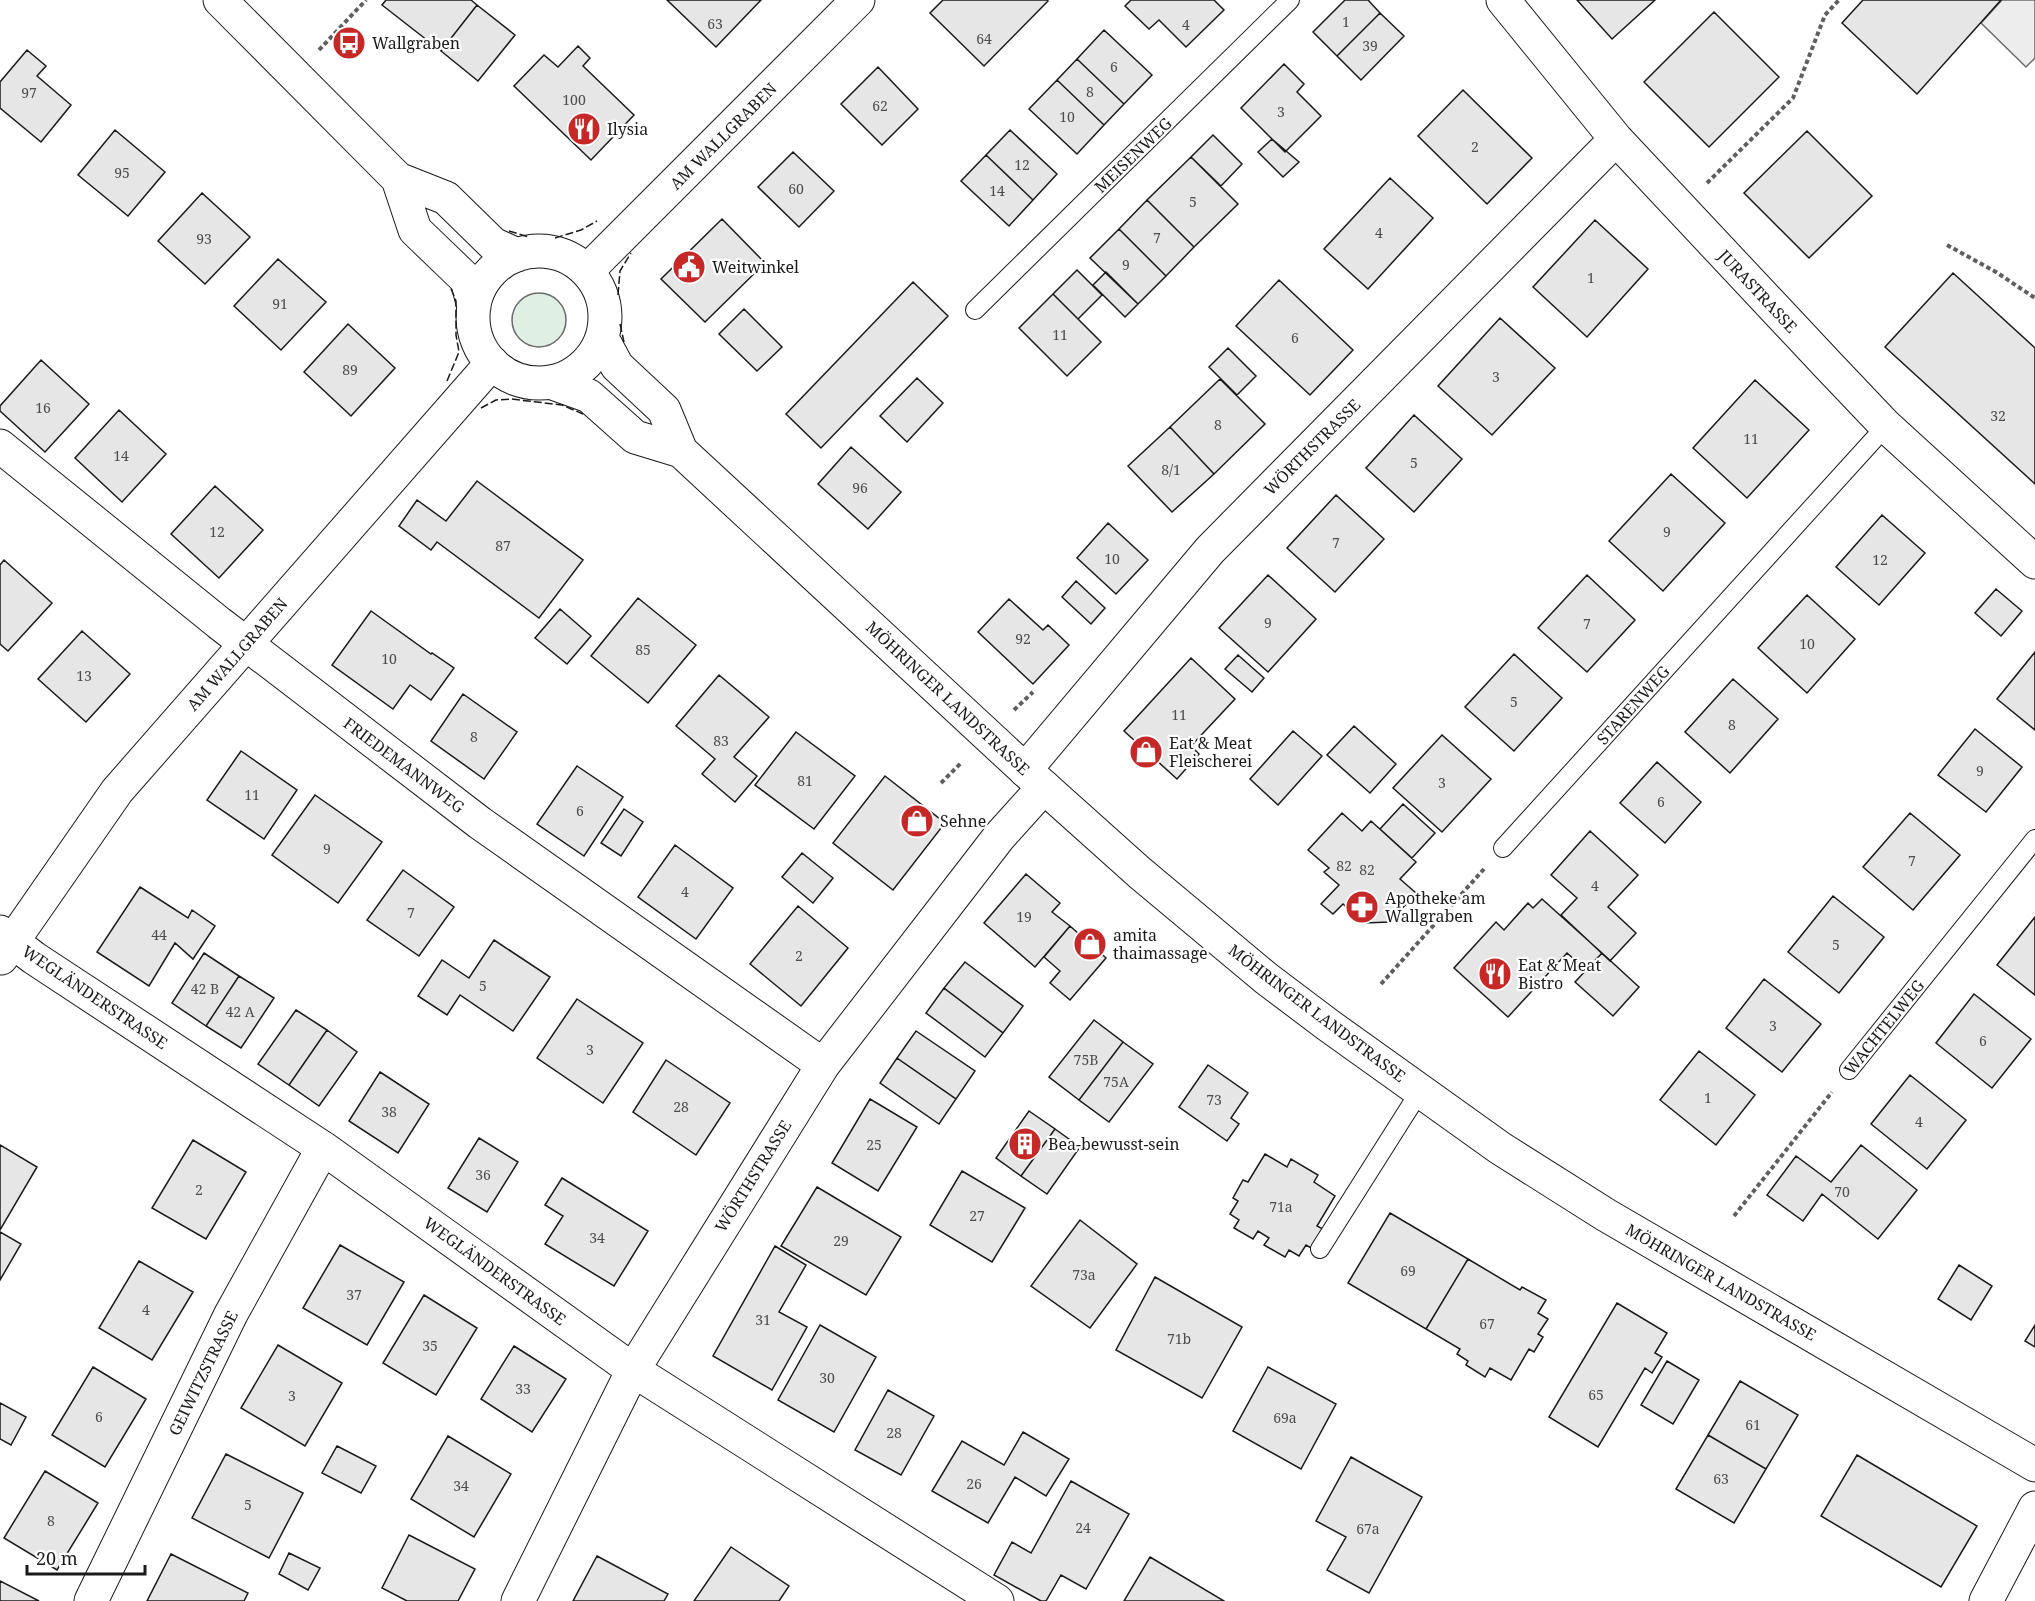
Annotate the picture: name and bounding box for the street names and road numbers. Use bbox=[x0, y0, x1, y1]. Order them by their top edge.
street label: AM WALLGRABEN bbox=[665, 78, 781, 194]
street label: MEISENWEG bbox=[1089, 112, 1177, 198]
street label: JURASTRASSE bbox=[1713, 244, 1802, 337]
street label: WÖRTHSTRASSE bbox=[1259, 394, 1365, 500]
street label: AM WALLGRABEN bbox=[182, 593, 292, 715]
street label: MÖHRINGER LANDSTRASSE bbox=[861, 616, 1035, 780]
street label: STARENWEG bbox=[1592, 660, 1675, 749]
street label: FRIEDEMANNWEG bbox=[339, 712, 469, 818]
street label: MÖHRINGER LANDSTRASSE bbox=[1224, 939, 1410, 1087]
street label: WEGLÄNDERSTRASSE bbox=[18, 940, 172, 1054]
street label: WACHTELWEG bbox=[1839, 974, 1929, 1079]
street label: WÖRTHSTRASSE bbox=[710, 1116, 796, 1236]
street label: WEGLÄNDERSTRASSE bbox=[419, 1212, 571, 1330]
street label: MÖHRINGER LANDSTRASSE bbox=[1622, 1218, 1820, 1346]
street label: GEIWITZSTRASSE bbox=[163, 1307, 243, 1439]

